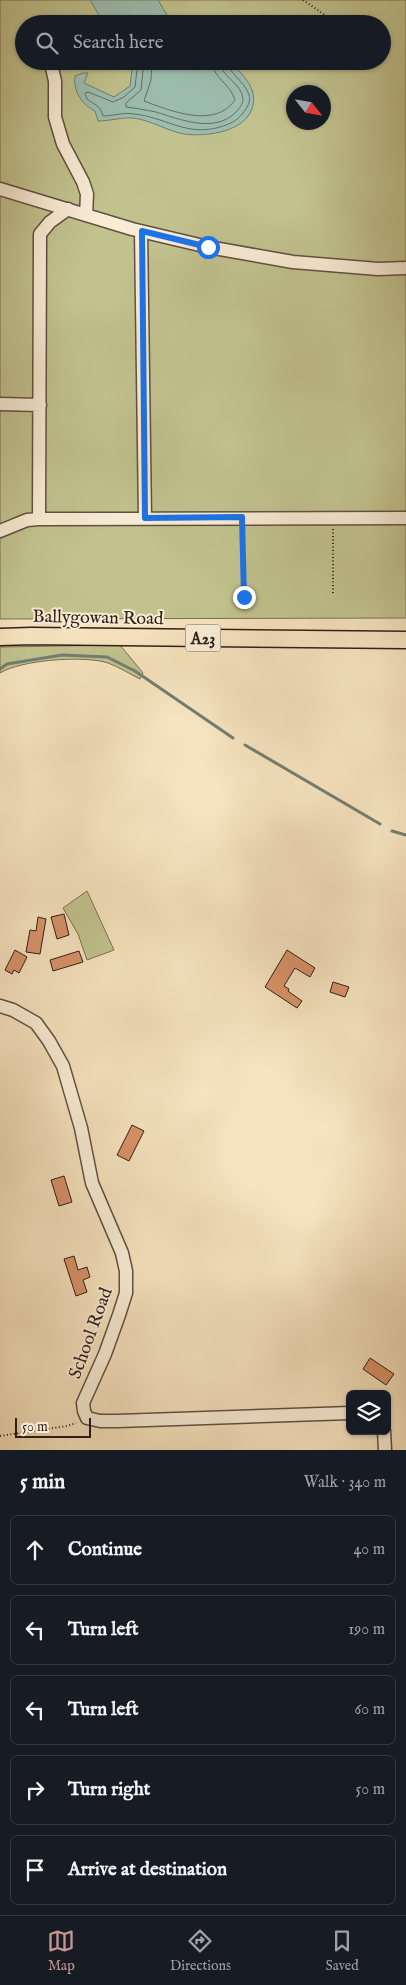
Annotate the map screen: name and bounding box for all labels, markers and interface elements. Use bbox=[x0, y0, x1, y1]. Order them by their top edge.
search box bbox=[15, 15, 391, 70]
icon: search bbox=[33, 29, 61, 57]
text: Search here bbox=[73, 31, 164, 55]
north arrow bbox=[286, 85, 331, 130]
route start bbox=[197, 236, 220, 259]
route end bbox=[233, 586, 256, 609]
street label: Ballygowan Road bbox=[32, 606, 164, 631]
road number: A23 bbox=[186, 624, 220, 651]
street label: School Road bbox=[64, 1284, 119, 1382]
map controls bbox=[346, 1390, 391, 1435]
button: layers bbox=[346, 1390, 391, 1435]
scale bar bbox=[15, 1415, 91, 1438]
text: 50 m bbox=[22, 1418, 48, 1436]
text: 5 min bbox=[20, 1469, 65, 1496]
text: Walk · 340 m bbox=[304, 1473, 386, 1493]
icon: ahead bbox=[21, 1536, 49, 1564]
text: Continue bbox=[68, 1538, 142, 1562]
text: 40 m bbox=[353, 1540, 385, 1560]
icon: left bbox=[21, 1616, 49, 1644]
text: Turn left bbox=[68, 1618, 139, 1642]
text: 190 m bbox=[348, 1620, 385, 1640]
icon: left bbox=[21, 1696, 49, 1724]
text: Turn left bbox=[68, 1698, 139, 1722]
text: 60 m bbox=[355, 1700, 385, 1720]
icon: right bbox=[21, 1776, 49, 1804]
text: Turn right bbox=[68, 1778, 150, 1802]
text: 50 m bbox=[356, 1780, 385, 1800]
icon: arrive bbox=[21, 1856, 49, 1884]
text: Arrive at destination bbox=[68, 1858, 227, 1882]
tab: Map bbox=[47, 1927, 75, 1975]
tab: Directions bbox=[170, 1927, 231, 1975]
tab: Saved bbox=[326, 1927, 359, 1975]

